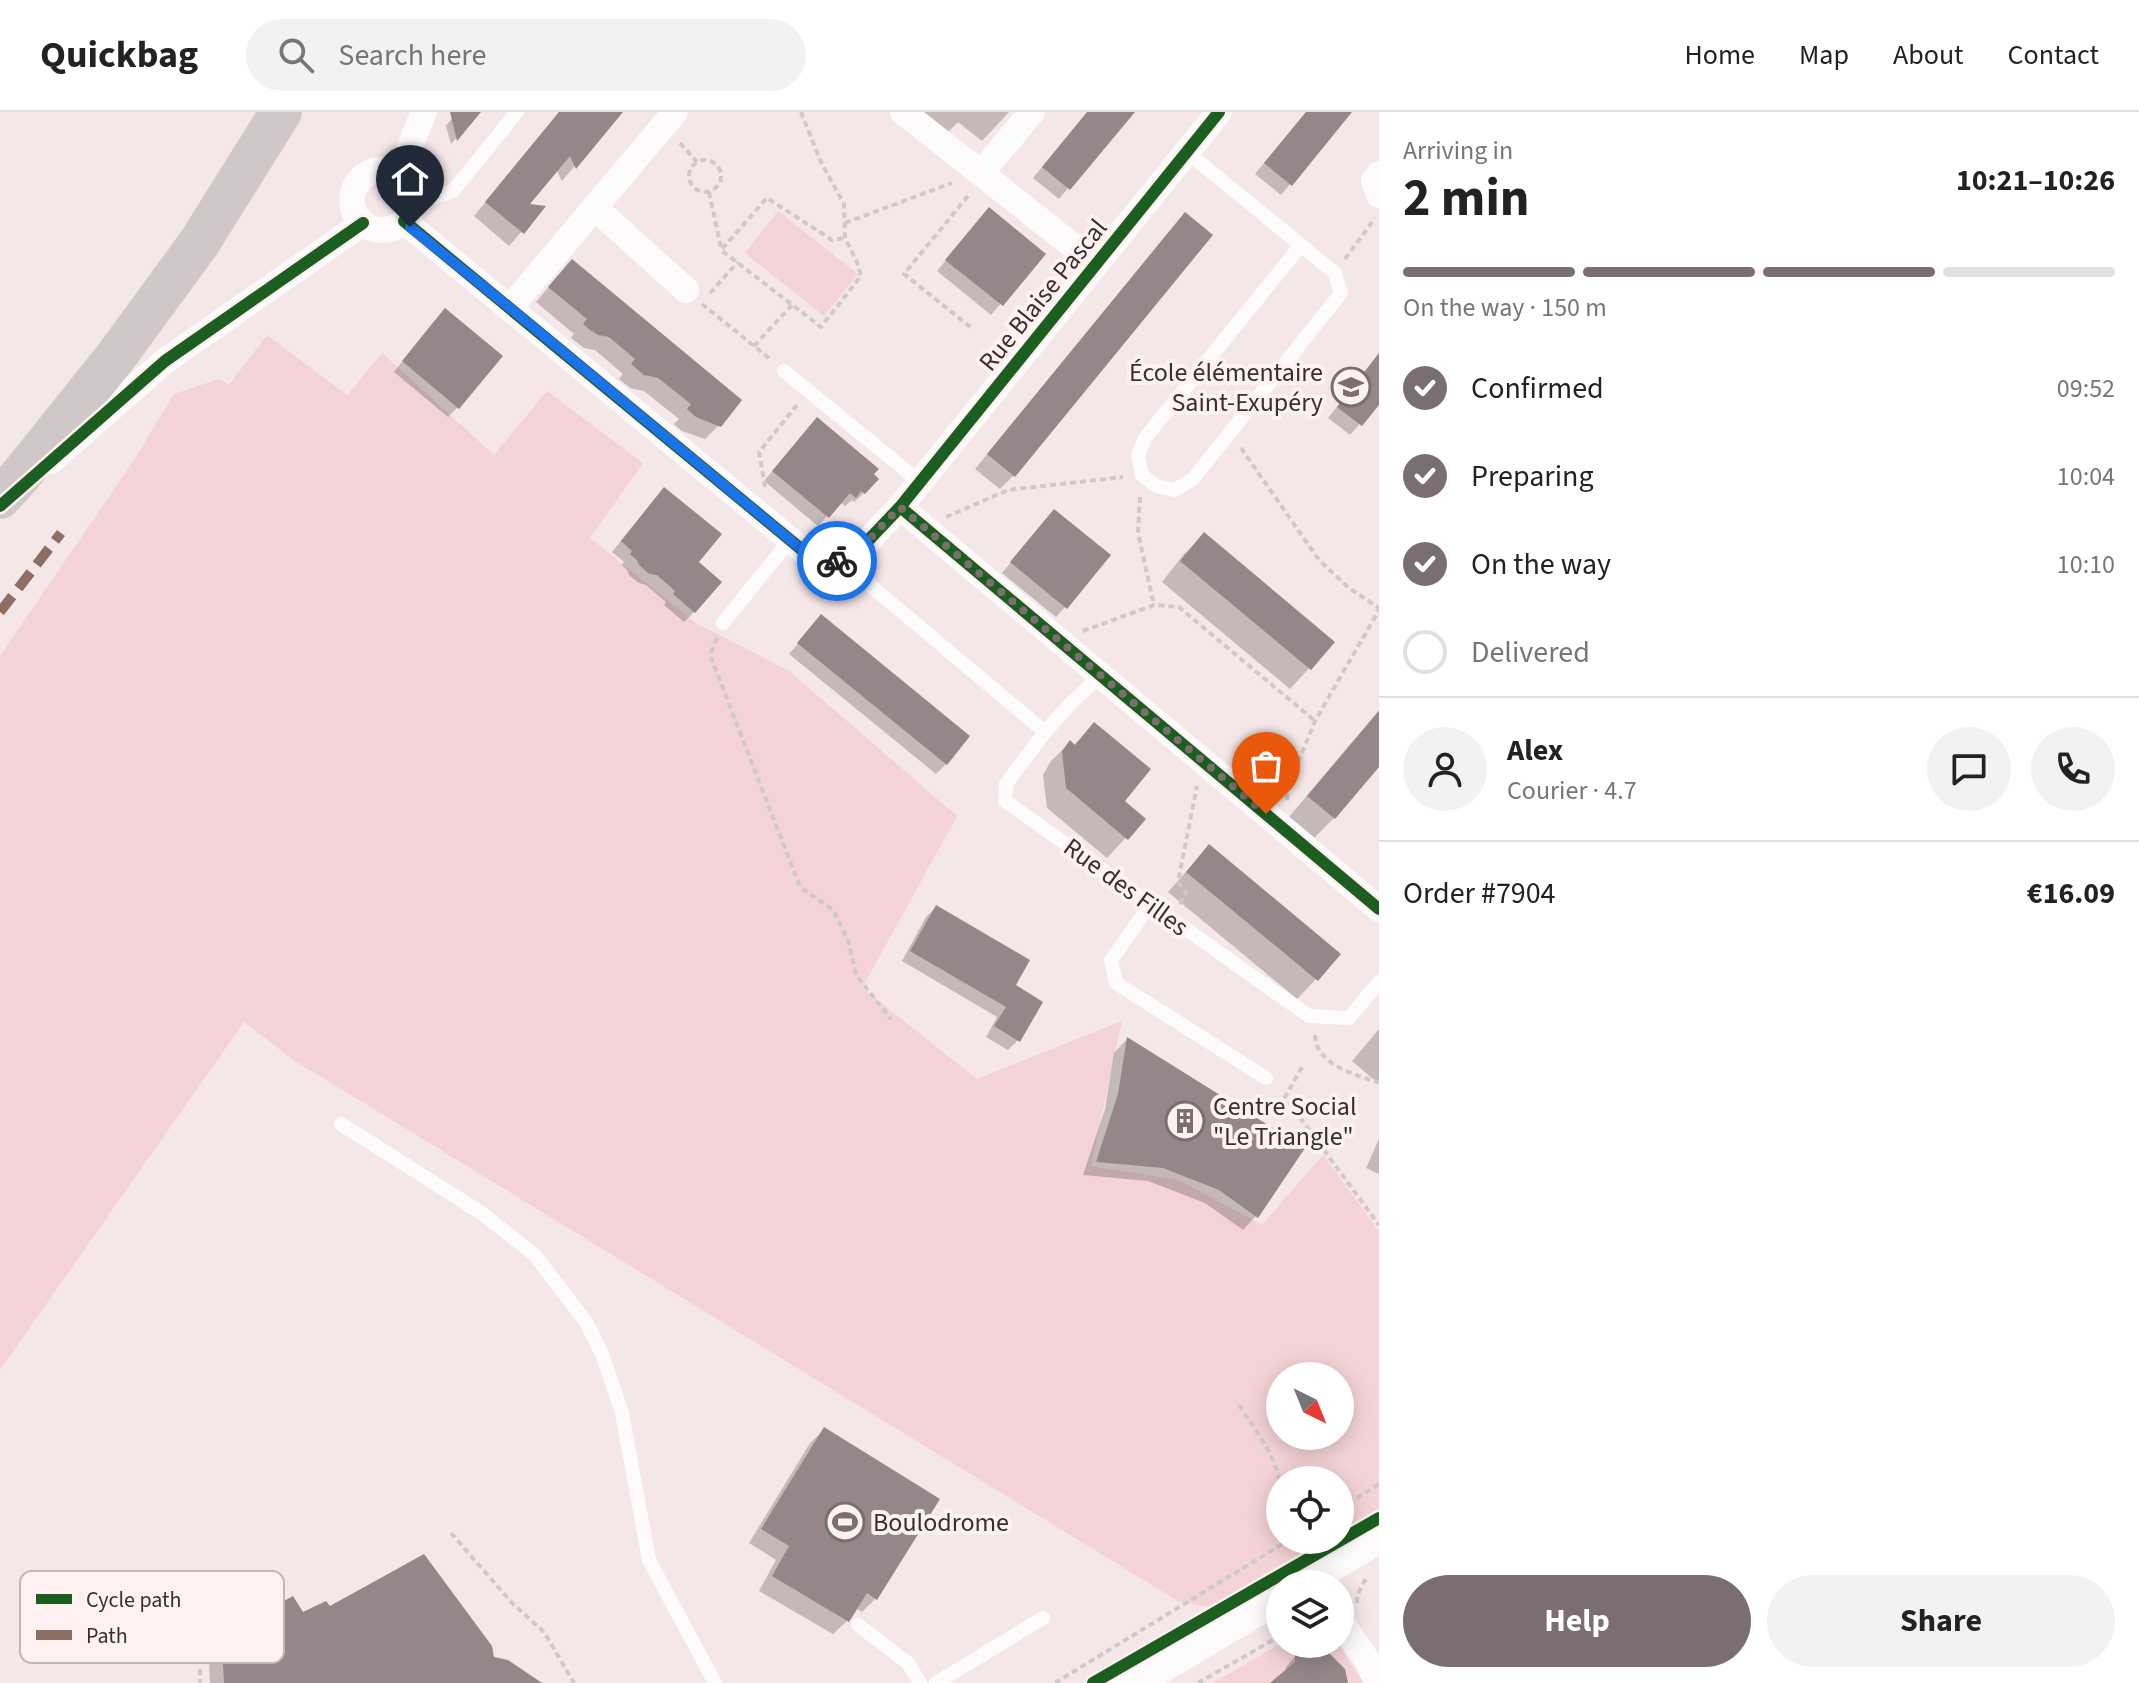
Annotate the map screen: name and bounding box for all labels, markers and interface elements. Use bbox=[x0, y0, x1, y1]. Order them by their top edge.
search box bbox=[246, 19, 806, 91]
text: Quickbag bbox=[40, 28, 198, 82]
icon: search bbox=[274, 33, 318, 77]
text: Search here bbox=[338, 34, 486, 77]
text: Home bbox=[1684, 35, 1755, 75]
text: Map bbox=[1799, 35, 1849, 75]
text: About bbox=[1893, 35, 1964, 75]
text: Contact bbox=[2008, 35, 2099, 75]
text: Arriving in bbox=[1403, 132, 1513, 169]
pin bbox=[376, 145, 444, 227]
icon: home bbox=[388, 157, 432, 201]
text: 10:21–10:26 bbox=[1956, 159, 2115, 202]
text: 2 min bbox=[1403, 162, 1530, 236]
street label: Rue Blaise Pascal bbox=[970, 211, 1116, 379]
text: On the way · 150 m bbox=[1403, 289, 1607, 326]
place label: École élémentaire Saint-Exupéry bbox=[1129, 354, 1323, 421]
school or university icon: École élémentaire Saint-Exupéry bbox=[1330, 366, 1372, 408]
icon: check bbox=[1403, 366, 1447, 410]
text: Confirmed bbox=[1471, 367, 1604, 410]
text: 09:52 bbox=[2057, 370, 2115, 407]
icon: check bbox=[1403, 454, 1447, 498]
text: Preparing bbox=[1471, 455, 1594, 498]
text: 10:04 bbox=[2057, 458, 2115, 495]
courier bbox=[797, 521, 877, 601]
icon: bike bbox=[815, 539, 859, 583]
icon: check bbox=[1403, 542, 1447, 586]
text: On the way bbox=[1471, 543, 1611, 586]
text: 10:10 bbox=[2057, 546, 2115, 583]
text: Delivered bbox=[1471, 631, 1590, 674]
button: person bbox=[1403, 727, 1487, 811]
button: chat bbox=[1927, 727, 2011, 811]
button: phone bbox=[2031, 727, 2115, 811]
text: Alex bbox=[1507, 729, 1563, 772]
pin bbox=[1232, 732, 1300, 814]
icon: bag bbox=[1244, 744, 1288, 788]
text: Courier · 4.7 bbox=[1507, 772, 1637, 809]
street label: Rue des Filles bbox=[1056, 829, 1196, 945]
text: Order #7904 bbox=[1403, 872, 1556, 915]
text: €16.09 bbox=[2027, 872, 2115, 915]
place label: Centre Social "Le Triangle" bbox=[1213, 1088, 1357, 1155]
building icon: Centre Social "Le Triangle" bbox=[1164, 1100, 1206, 1142]
north arrow bbox=[1266, 1362, 1354, 1450]
map controls bbox=[1266, 1362, 1354, 1658]
button: locate bbox=[1266, 1466, 1354, 1554]
sports icon: Boulodrome bbox=[824, 1501, 866, 1543]
place label: Boulodrome bbox=[873, 1504, 1009, 1541]
button: layers bbox=[1266, 1570, 1354, 1658]
legend bbox=[20, 1571, 284, 1663]
button: Help bbox=[1403, 1575, 1751, 1667]
button: Share bbox=[1767, 1575, 2115, 1667]
text: Cycle path bbox=[86, 1584, 182, 1616]
text: Path bbox=[86, 1620, 128, 1652]

